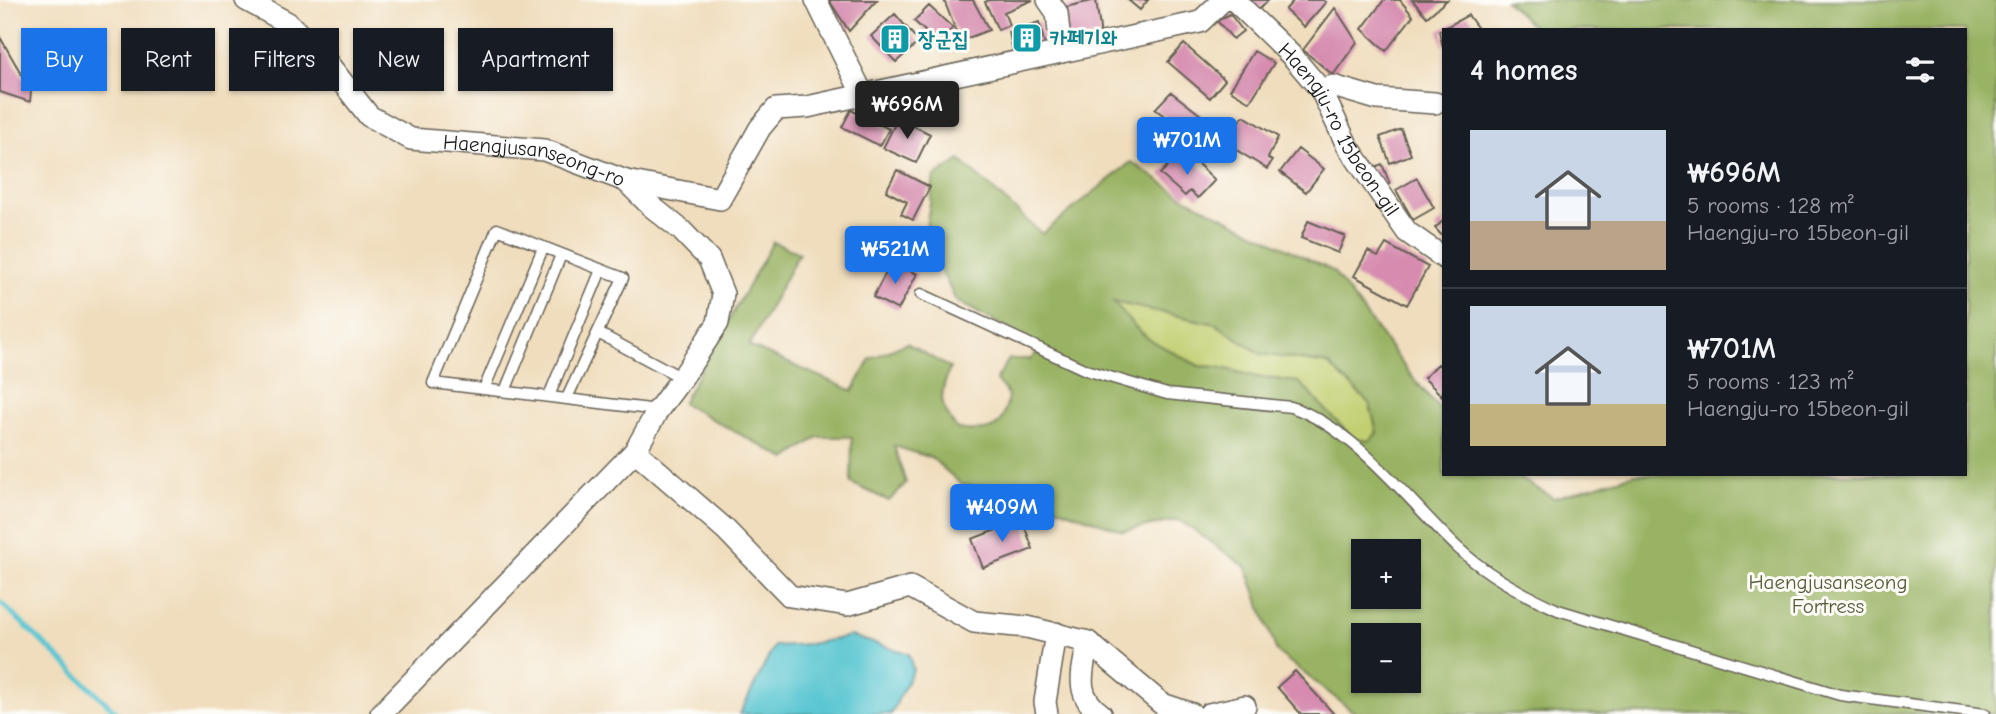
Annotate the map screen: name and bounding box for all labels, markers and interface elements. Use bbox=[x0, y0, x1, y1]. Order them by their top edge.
building icon: 카페기와 bbox=[1010, 21, 1044, 55]
building icon: 장군집 bbox=[878, 22, 912, 56]
place label: 카페기와 bbox=[1050, 26, 1118, 50]
place label: 장군집 bbox=[918, 27, 969, 51]
chip: Buy bbox=[21, 28, 107, 91]
chip: Rent bbox=[121, 28, 215, 91]
chip: Filters bbox=[229, 28, 339, 91]
chip: New bbox=[353, 28, 444, 91]
chip: Apartment bbox=[458, 28, 613, 91]
street label: Haengju-ro 15beon-gil bbox=[1274, 38, 1404, 220]
icon: filters bbox=[1901, 51, 1939, 89]
text: 4 homes bbox=[1470, 53, 1577, 88]
pin: ₩696M bbox=[858, 82, 956, 141]
text: ₩696M bbox=[871, 90, 943, 117]
pin: ₩701M bbox=[1138, 118, 1236, 177]
text: ₩701M bbox=[1153, 126, 1221, 153]
street label: Haengjusanseong-ro bbox=[442, 130, 628, 192]
text: ₩696M bbox=[1687, 155, 1781, 190]
icon: home bbox=[1526, 158, 1610, 242]
text: 5 rooms · 128 m² bbox=[1687, 192, 1854, 219]
text: Haengju-ro 15beon-gil bbox=[1687, 219, 1909, 246]
pin: ₩521M bbox=[846, 226, 944, 286]
text: ₩521M bbox=[861, 235, 929, 262]
text: ₩701M bbox=[1687, 331, 1776, 366]
icon: home bbox=[1526, 334, 1610, 418]
text: 5 rooms · 123 m² bbox=[1687, 368, 1853, 395]
text: Haengju-ro 15beon-gil bbox=[1687, 395, 1909, 422]
pin: ₩409M bbox=[953, 484, 1051, 544]
text: ₩409M bbox=[966, 493, 1038, 520]
map controls bbox=[1351, 539, 1421, 693]
button: + bbox=[1351, 539, 1421, 609]
park label: Haengjusanseong Fortress bbox=[1748, 570, 1908, 618]
button: − bbox=[1351, 623, 1421, 693]

